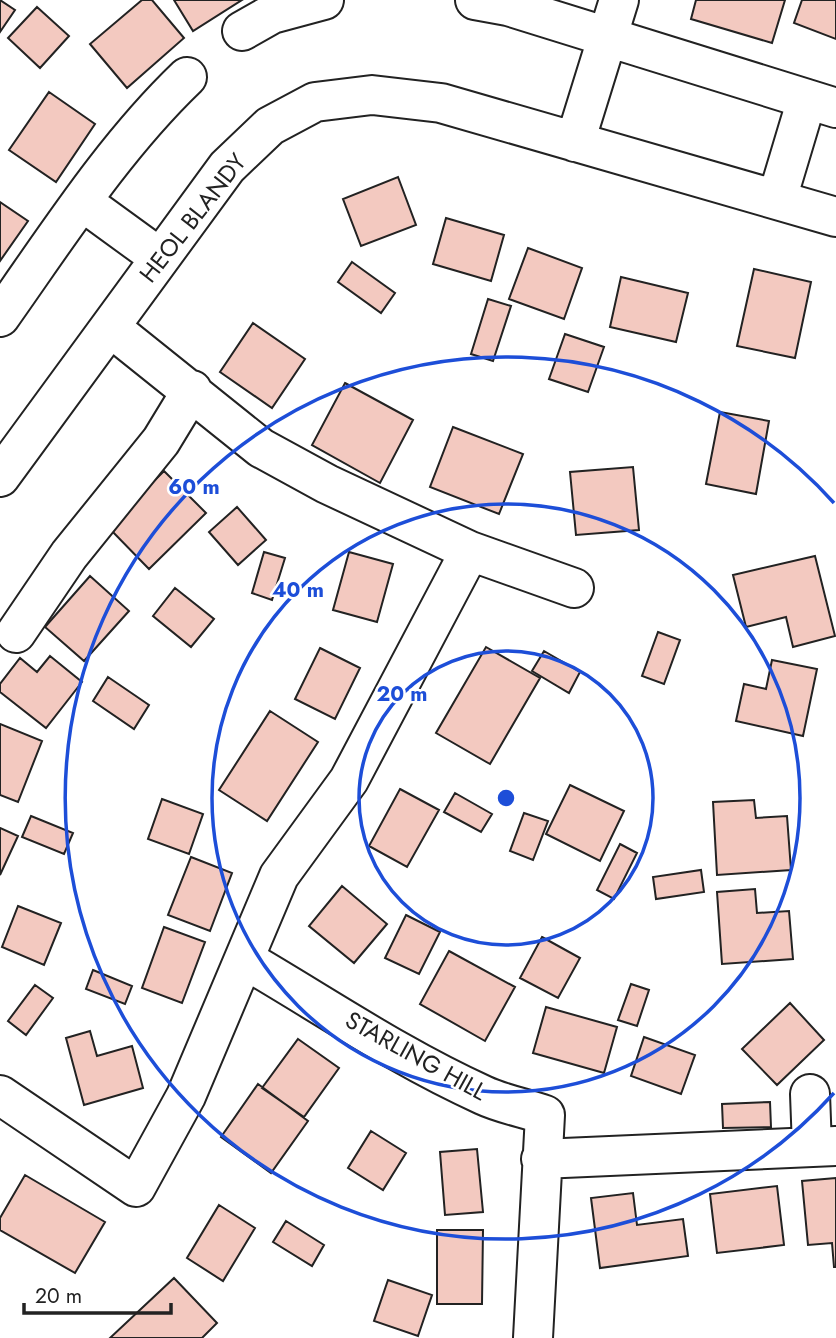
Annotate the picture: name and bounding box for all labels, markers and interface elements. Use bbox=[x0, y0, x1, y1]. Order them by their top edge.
street label: HEOL BLANDY bbox=[131, 145, 255, 290]
text: 60 m bbox=[168, 472, 220, 502]
text: 40 m bbox=[272, 575, 324, 605]
text: 20 m bbox=[376, 679, 428, 709]
centre of rings bbox=[494, 786, 518, 810]
street label: STARLING HILL bbox=[339, 1002, 494, 1109]
scale bar bbox=[24, 1272, 172, 1316]
text: 20 m bbox=[35, 1281, 82, 1311]

